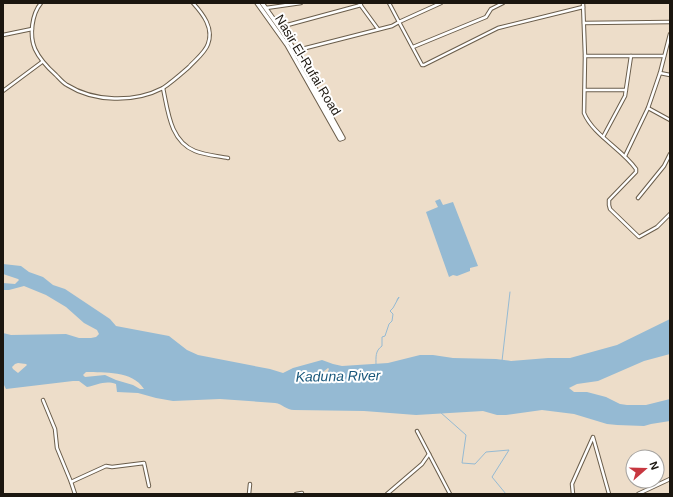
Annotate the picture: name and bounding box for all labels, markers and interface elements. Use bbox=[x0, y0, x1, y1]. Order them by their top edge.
street label: Nasir El-Rufai Road bbox=[272, 12, 344, 118]
water label: Kaduna River bbox=[295, 367, 382, 385]
north arrow bbox=[625, 449, 665, 489]
text: N bbox=[647, 460, 661, 471]

